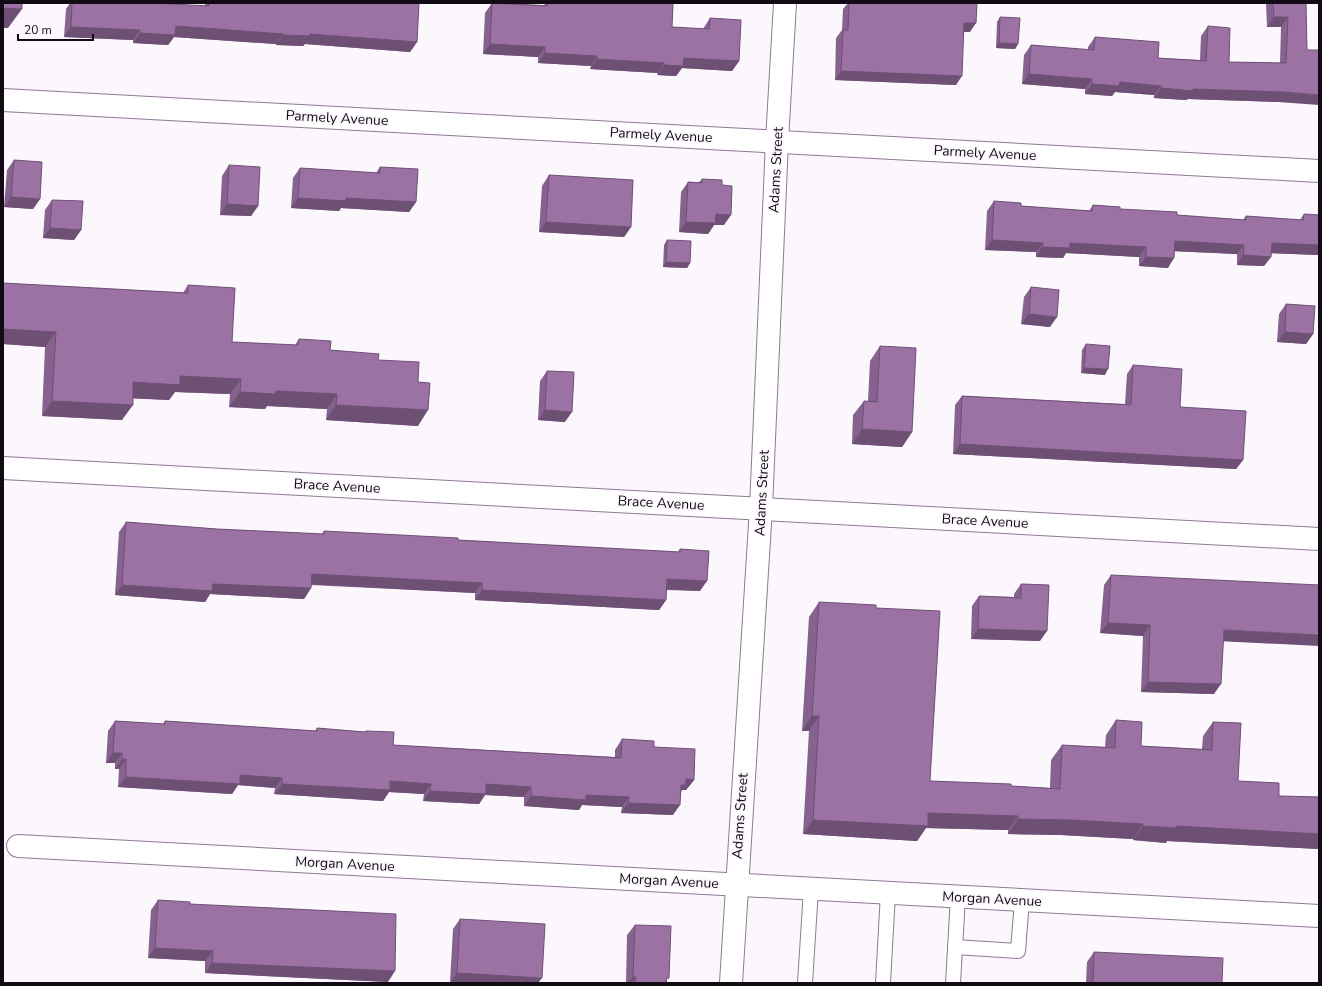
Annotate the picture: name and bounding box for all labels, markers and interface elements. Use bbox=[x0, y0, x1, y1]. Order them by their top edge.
scale bar bbox=[18, 16, 93, 42]
text: 20 m bbox=[24, 22, 52, 38]
street label: Parmely Avenue bbox=[285, 106, 389, 130]
street label: Parmely Avenue bbox=[609, 123, 713, 147]
street label: Adams Street bbox=[764, 126, 788, 214]
street label: Parmely Avenue bbox=[933, 141, 1037, 165]
street label: Adams Street bbox=[750, 449, 774, 537]
street label: Brace Avenue bbox=[293, 474, 381, 498]
street label: Brace Avenue bbox=[617, 491, 705, 515]
street label: Brace Avenue bbox=[941, 509, 1029, 533]
street label: Adams Street bbox=[728, 772, 752, 860]
street label: Morgan Avenue bbox=[295, 852, 395, 876]
street label: Morgan Avenue bbox=[619, 869, 719, 893]
street label: Morgan Avenue bbox=[942, 887, 1042, 911]

